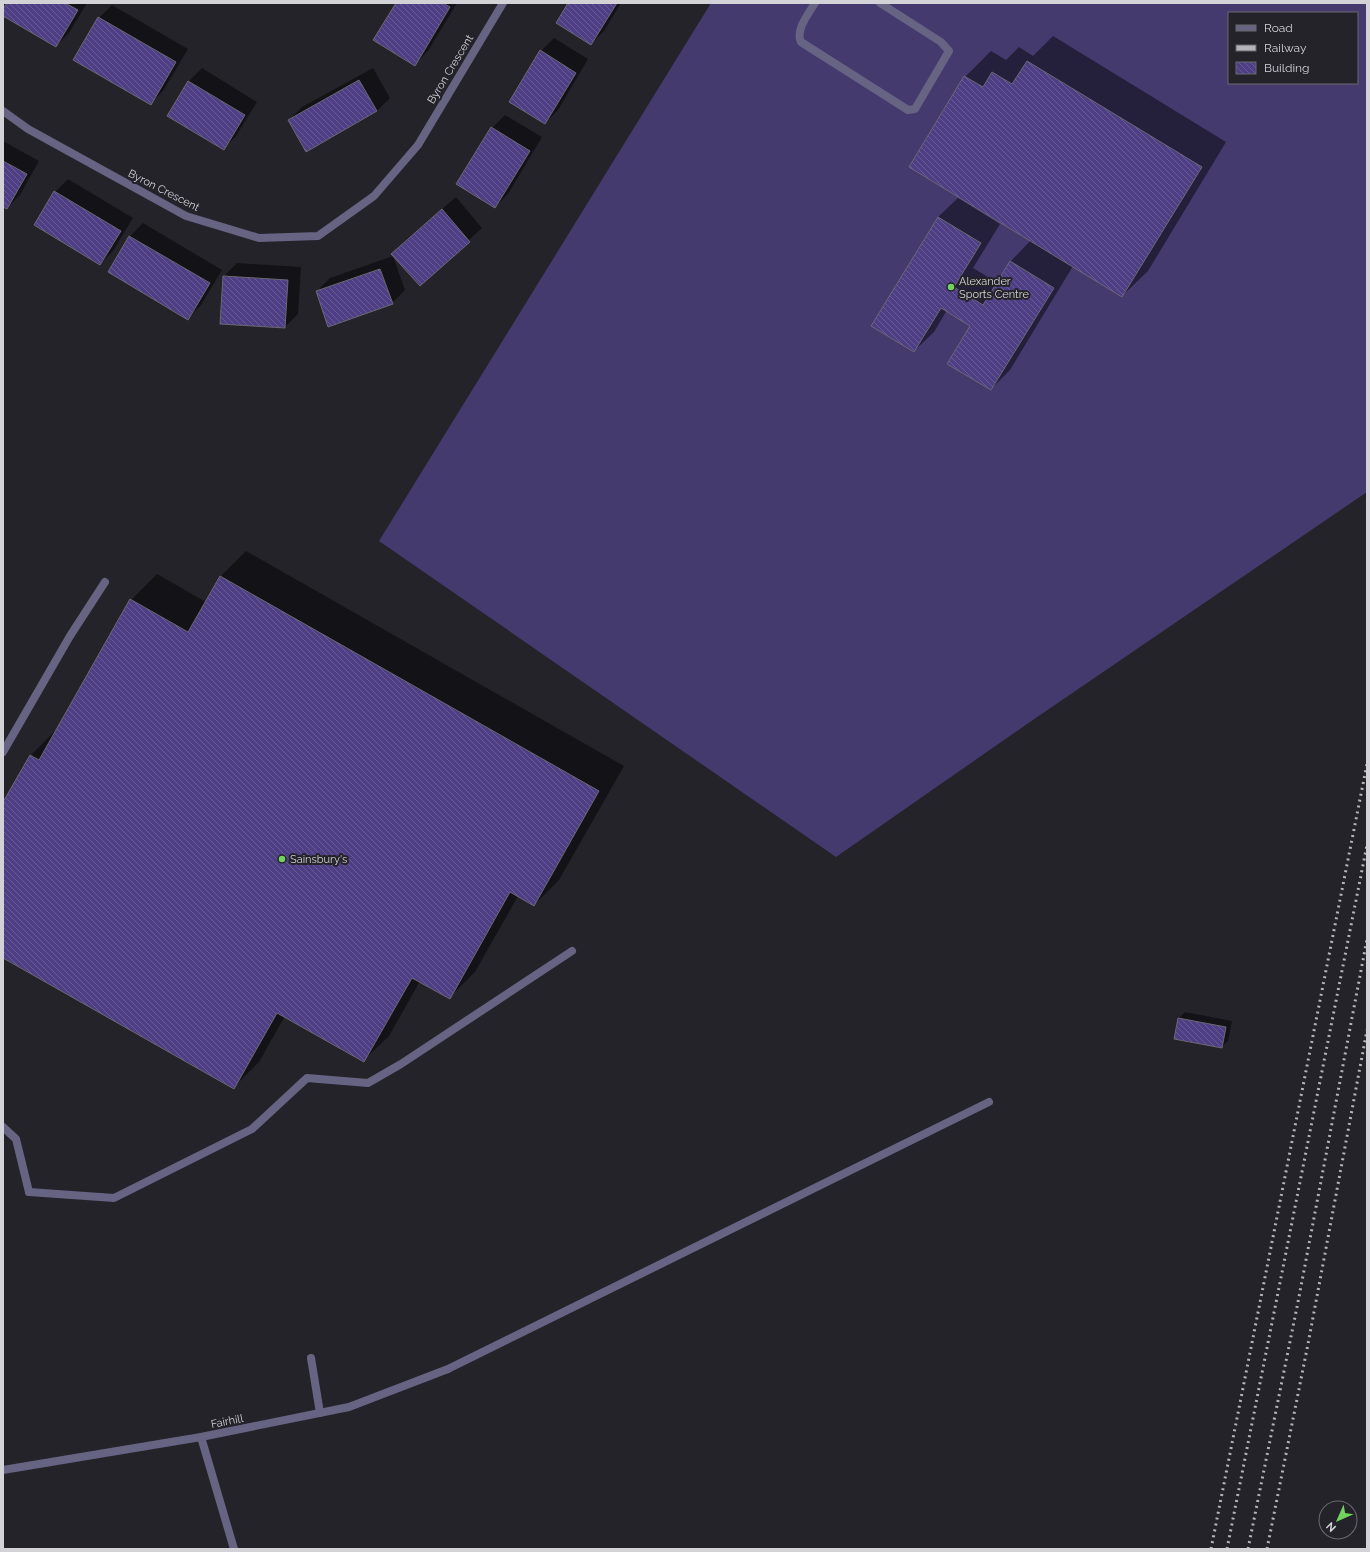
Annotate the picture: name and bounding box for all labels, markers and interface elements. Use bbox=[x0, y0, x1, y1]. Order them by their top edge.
legend bbox=[1228, 12, 1358, 84]
text: Road bbox=[1264, 21, 1293, 35]
street label: Byron Crescent bbox=[425, 32, 476, 106]
text: Railway bbox=[1264, 41, 1307, 55]
text: Building bbox=[1264, 61, 1310, 75]
street label: Byron Crescent bbox=[126, 167, 202, 214]
place label: Alexander Sports Centre bbox=[959, 275, 1029, 301]
marker: Alexander Sports Centre bbox=[946, 282, 956, 292]
place label: Sainsbury's bbox=[290, 853, 347, 866]
marker: Sainsbury's bbox=[277, 854, 287, 864]
street label: Fairhill bbox=[210, 1412, 244, 1431]
north arrow bbox=[1318, 1500, 1358, 1540]
text: N bbox=[1324, 1519, 1339, 1534]

